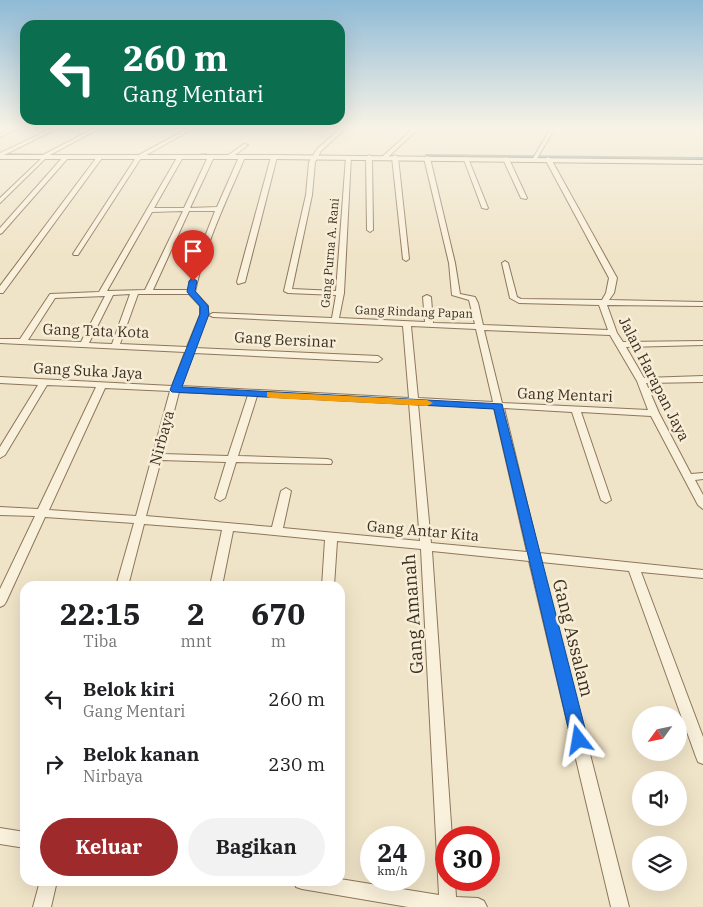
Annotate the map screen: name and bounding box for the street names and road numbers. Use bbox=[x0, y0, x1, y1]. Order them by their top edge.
street label: Gang Purna A. Rani bbox=[317, 197, 342, 308]
street label: Gang Rindang Papan bbox=[355, 302, 474, 321]
street label: Jalan Harapan Jaya bbox=[615, 313, 694, 444]
street label: Gang Tata Kota bbox=[42, 319, 150, 342]
street label: Gang Bersinar bbox=[234, 327, 337, 352]
street label: Gang Suka Jaya bbox=[33, 358, 143, 383]
street label: Gang Mentari bbox=[517, 383, 614, 406]
street label: Nirbaya bbox=[145, 408, 178, 467]
street label: Gang Antar Kita bbox=[366, 516, 480, 545]
street label: Gang Amanah bbox=[397, 553, 428, 675]
street label: Gang Assalam bbox=[548, 577, 599, 699]

